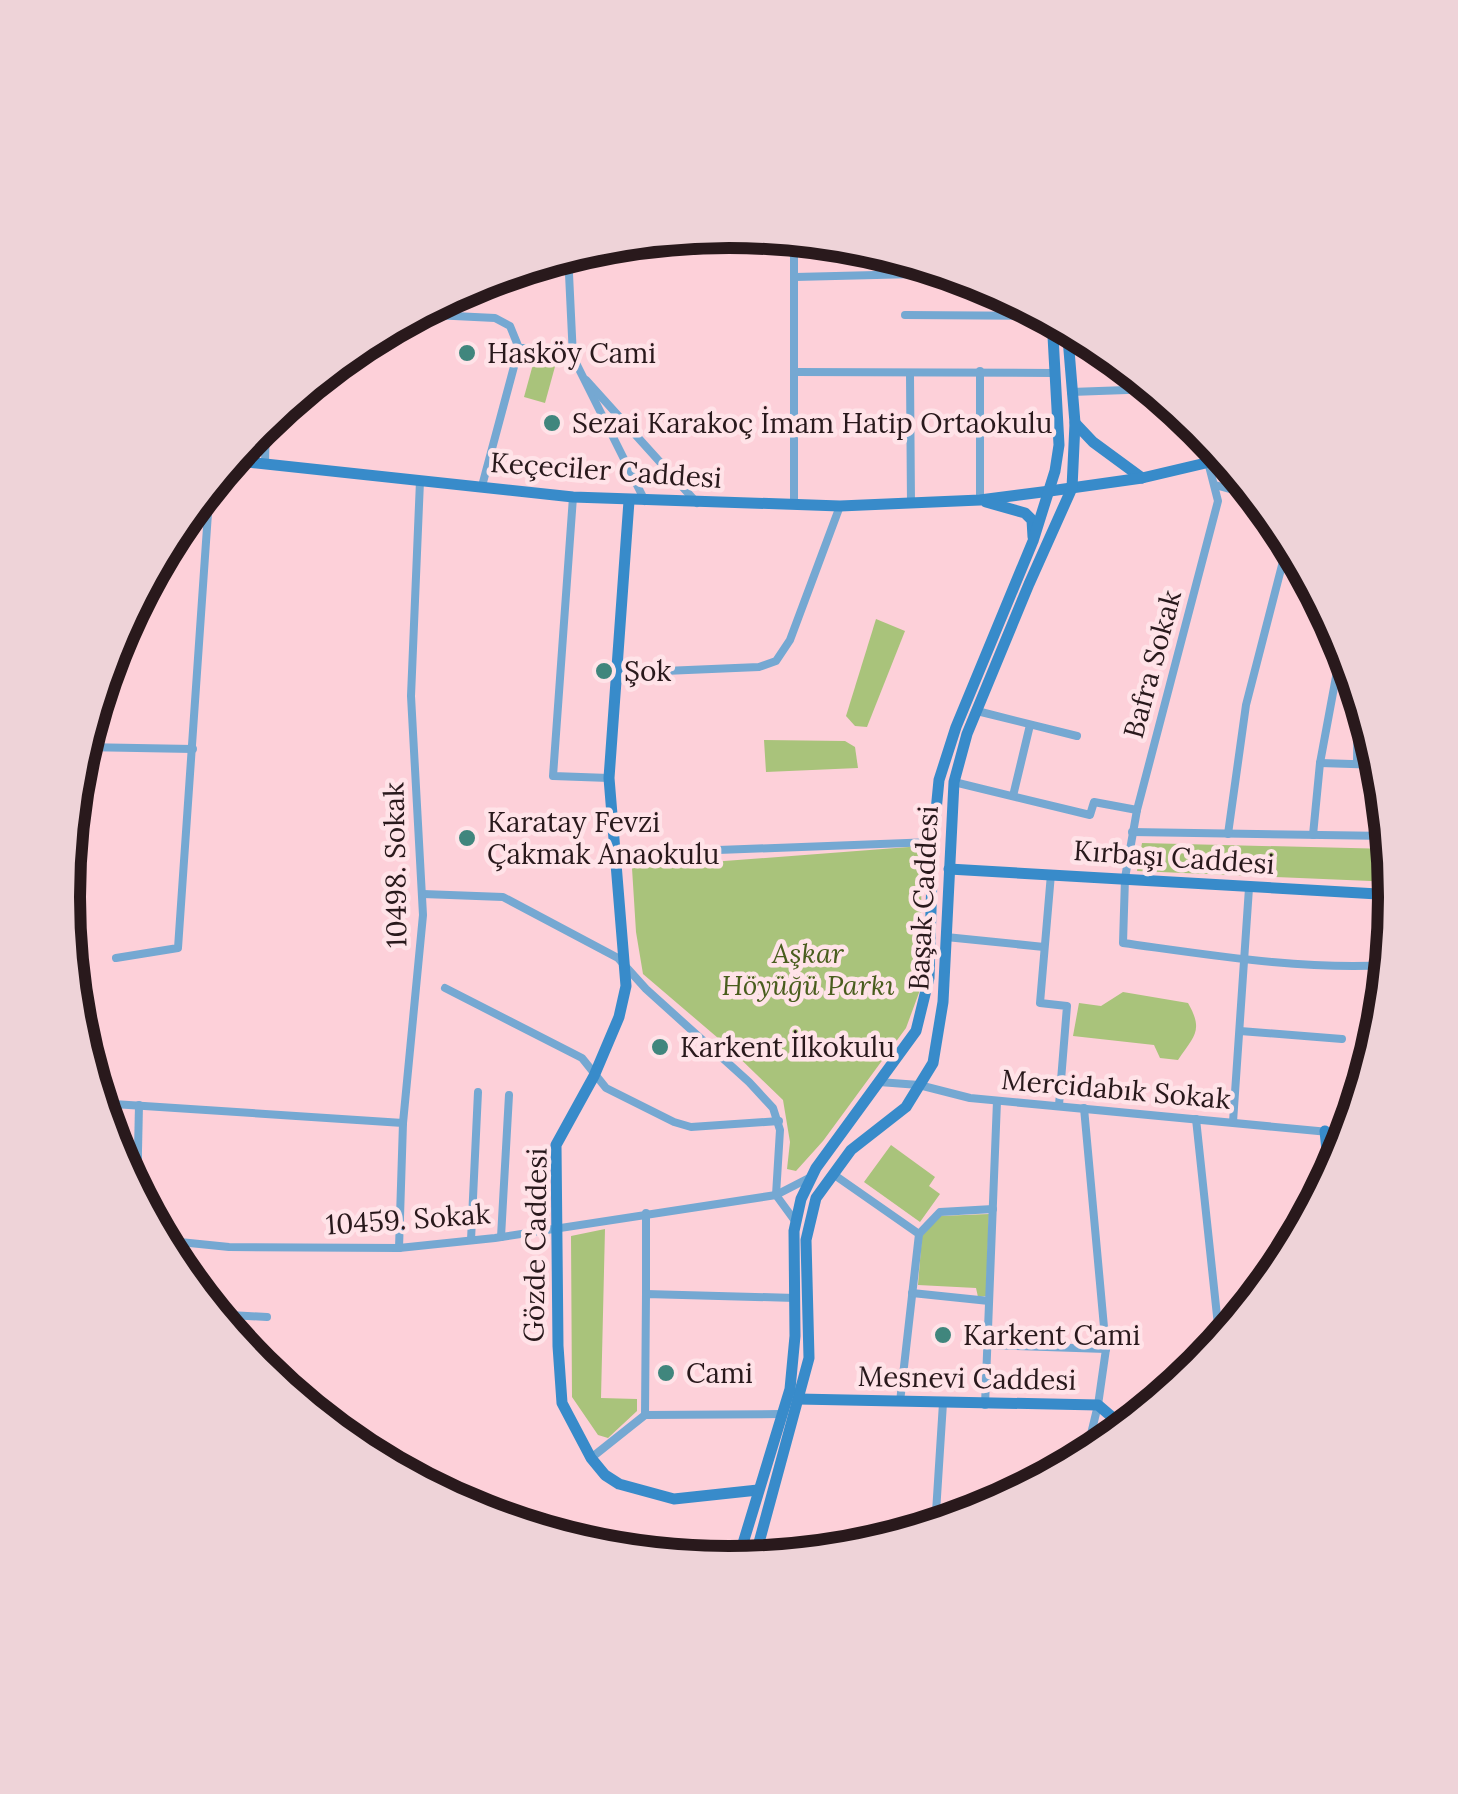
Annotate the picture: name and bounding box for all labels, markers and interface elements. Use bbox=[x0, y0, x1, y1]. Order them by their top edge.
place label: Hasköy Cami bbox=[487, 335, 656, 371]
marker: Hasköy Cami bbox=[456, 342, 478, 364]
place label: Sezai Karakoç İmam Hatip Ortaokulu bbox=[572, 405, 1052, 441]
marker: Sezai Karakoç İmam Hatip Ortaokulu bbox=[541, 412, 563, 434]
street label: Keçeciler Caddesi bbox=[489, 444, 723, 496]
street label: Bafra Sokak bbox=[1115, 586, 1189, 742]
place label: Şok bbox=[624, 653, 671, 689]
marker: Şok bbox=[593, 660, 615, 682]
street label: 10498. Sokak bbox=[376, 782, 414, 948]
place label: Karatay Fevzi Çakmak Anaokulu bbox=[487, 804, 719, 872]
street label: Başak Caddesi bbox=[900, 805, 946, 991]
marker: Karatay Fevzi Çakmak Anaokulu bbox=[456, 827, 478, 849]
street label: Kırbaşı Caddesi bbox=[1072, 832, 1276, 882]
park label: Aşkar Höyüğü Parkı bbox=[722, 935, 894, 1003]
place label: Karkent İlkokulu bbox=[680, 1029, 895, 1065]
marker: Karkent İlkokulu bbox=[649, 1036, 671, 1058]
street label: Mercidabık Sokak bbox=[1000, 1061, 1232, 1117]
street label: Gözde Caddesi bbox=[515, 1147, 555, 1343]
street label: 10459. Sokak bbox=[325, 1195, 491, 1243]
place label: Karkent Cami bbox=[963, 1317, 1140, 1353]
marker: Karkent Cami bbox=[932, 1324, 954, 1346]
place label: Cami bbox=[686, 1355, 753, 1391]
street label: Mesnevi Caddesi bbox=[857, 1358, 1077, 1398]
marker: Cami bbox=[655, 1362, 677, 1384]

